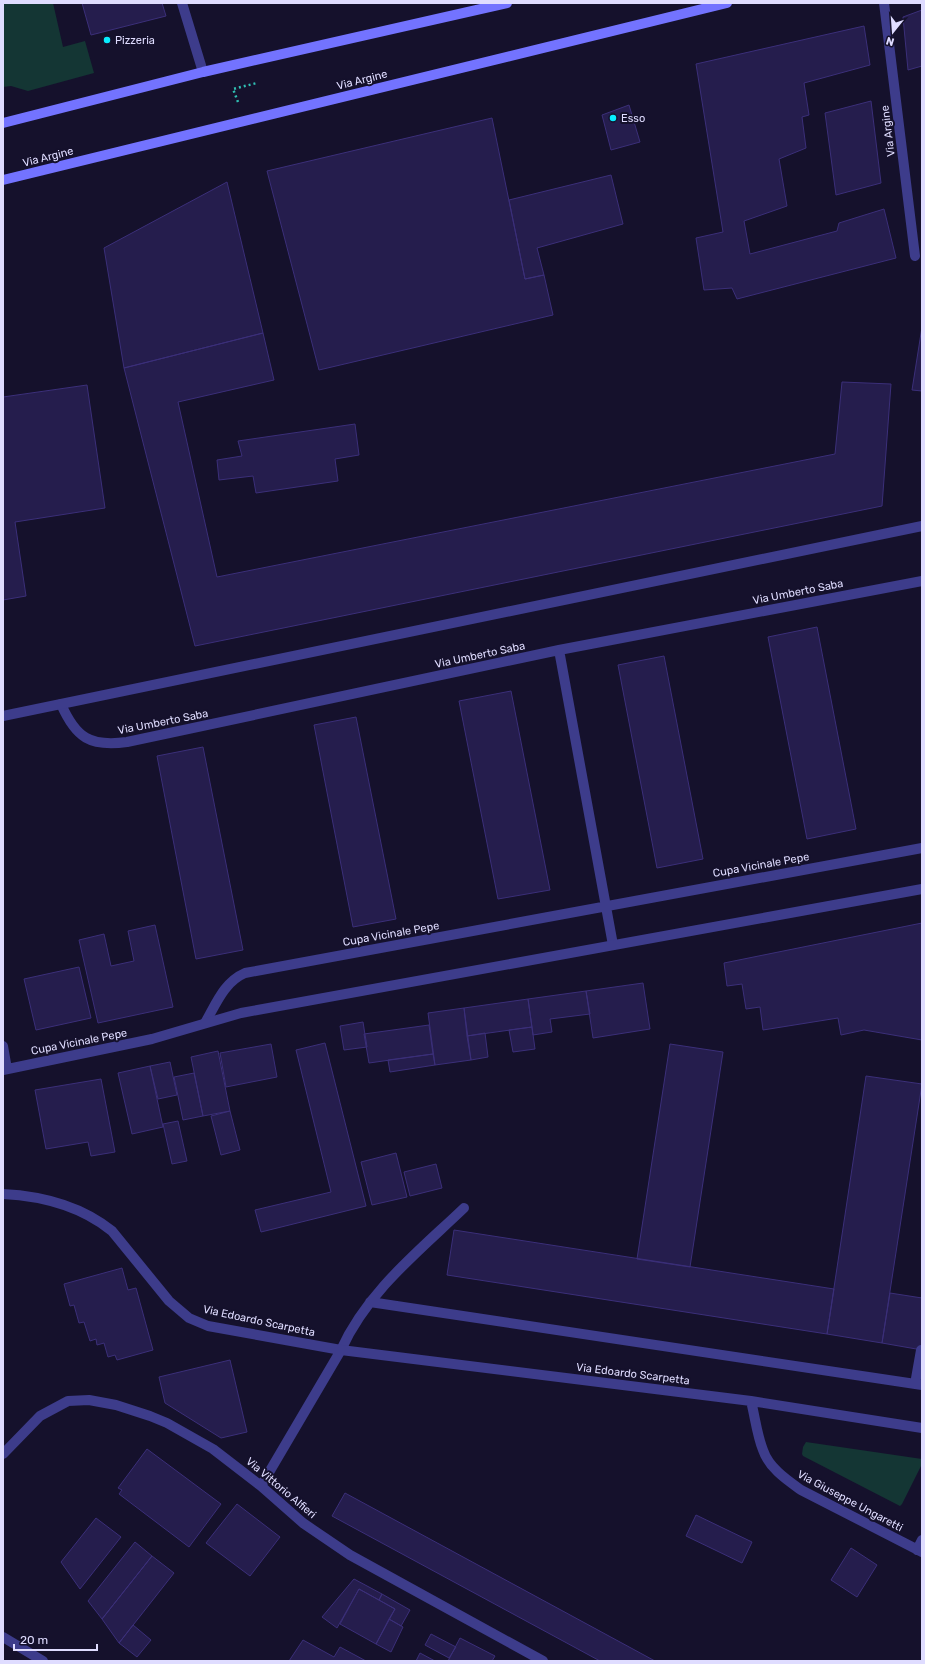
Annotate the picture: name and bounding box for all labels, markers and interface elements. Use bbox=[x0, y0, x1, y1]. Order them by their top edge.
north arrow bbox=[873, 12, 913, 52]
place label: Pizzeria bbox=[115, 34, 155, 47]
text: N bbox=[884, 34, 896, 48]
marker: Pizzeria bbox=[102, 35, 112, 45]
street label: Via Argine bbox=[335, 67, 389, 93]
street label: Via Argine bbox=[878, 105, 898, 157]
place label: Esso bbox=[621, 112, 645, 125]
marker: Esso bbox=[608, 113, 618, 123]
street label: Via Argine bbox=[21, 144, 75, 170]
street label: Via Umberto Saba bbox=[752, 577, 844, 607]
street label: Via Umberto Saba bbox=[434, 639, 526, 671]
street label: Via Umberto Saba bbox=[117, 707, 209, 737]
street label: Cupa Vicinale Pepe bbox=[712, 850, 810, 880]
street label: Cupa Vicinale Pepe bbox=[342, 919, 440, 949]
street label: Cupa Vicinale Pepe bbox=[30, 1026, 128, 1058]
street label: Via Edoardo Scarpetta bbox=[202, 1303, 316, 1339]
street label: Via Edoardo Scarpetta bbox=[575, 1361, 691, 1387]
street label: Via Vittorio Alfieri bbox=[243, 1455, 319, 1521]
street label: Via Giuseppe Ungaretti bbox=[795, 1468, 905, 1534]
scale bar bbox=[14, 1626, 97, 1652]
text: 20 m bbox=[20, 1633, 48, 1647]

